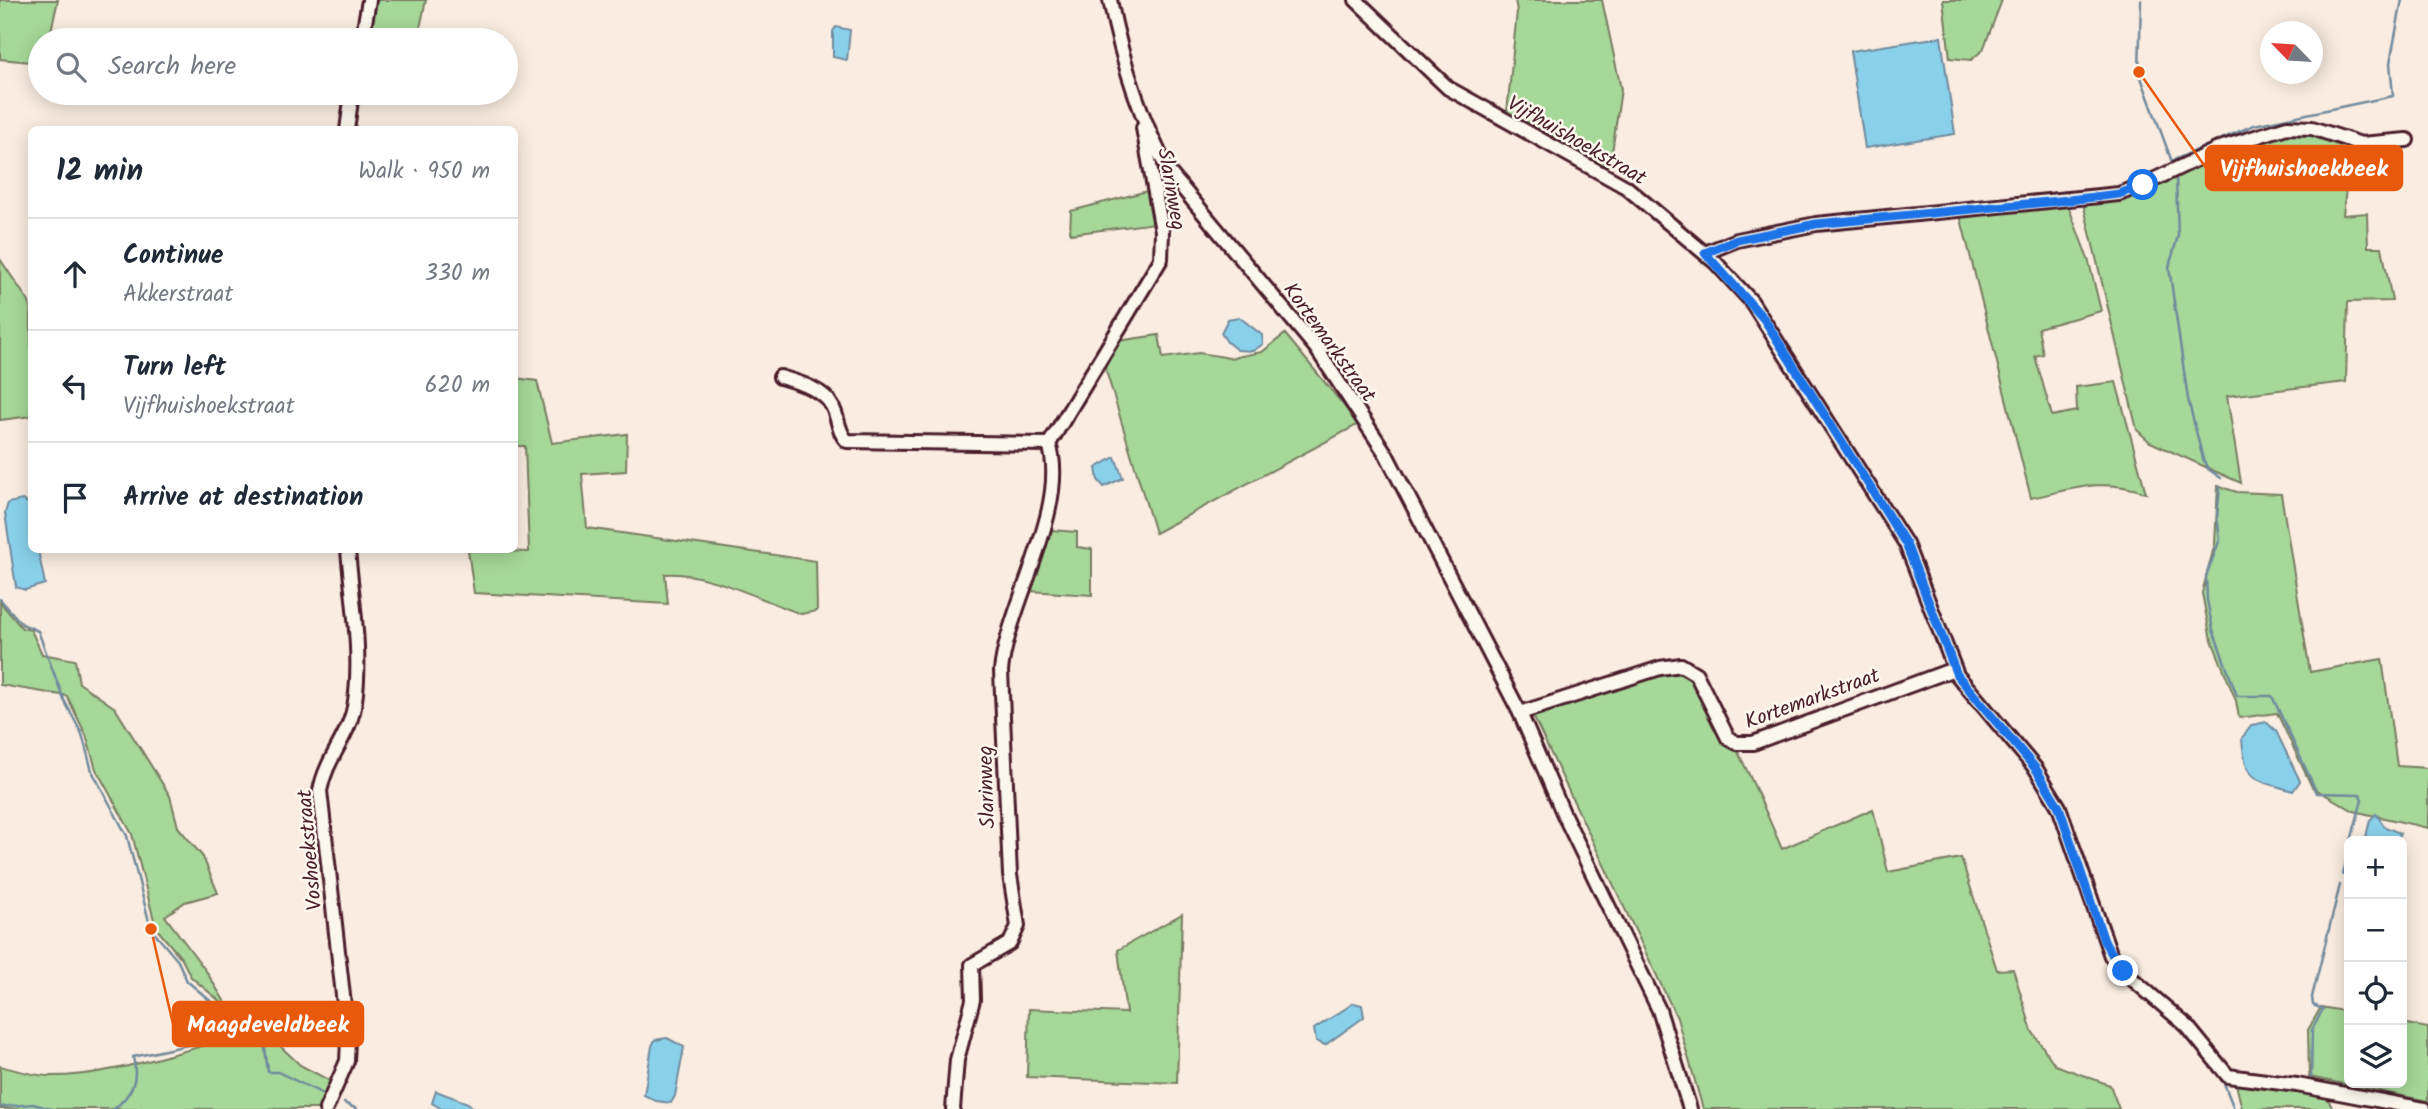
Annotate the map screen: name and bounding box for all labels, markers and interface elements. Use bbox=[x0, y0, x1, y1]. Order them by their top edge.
north arrow bbox=[2260, 21, 2323, 84]
search box bbox=[28, 28, 518, 105]
text: Search here bbox=[108, 46, 236, 88]
icon: search bbox=[52, 48, 90, 86]
street label: Vijfhuishoekstraat bbox=[1500, 88, 1653, 195]
street label: Slarinweg bbox=[1147, 146, 1194, 233]
callout: Vijfhuishoekbeek bbox=[2206, 146, 2402, 190]
text: 12 min bbox=[56, 148, 143, 196]
text: Vijfhuishoekbeek bbox=[2220, 152, 2389, 188]
text: Walk · 950 m bbox=[358, 154, 490, 190]
route start bbox=[2127, 169, 2158, 200]
text: Continue bbox=[123, 235, 224, 277]
icon: ahead bbox=[56, 255, 94, 293]
text: 330 m bbox=[425, 256, 490, 292]
street label: Kortemarkstraat bbox=[1274, 276, 1384, 411]
text: Akkerstraat bbox=[123, 277, 233, 313]
text: Turn left bbox=[123, 347, 226, 389]
icon: left bbox=[56, 367, 94, 405]
text: 620 m bbox=[425, 368, 490, 404]
text: Vijfhuishoekstraat bbox=[123, 389, 295, 425]
text: Arrive at destination bbox=[123, 477, 363, 519]
icon: arrive bbox=[56, 479, 94, 517]
street label: Kortemarkstraat bbox=[1740, 659, 1886, 739]
street label: Slarinweg bbox=[970, 745, 1005, 829]
street label: Voshoekstraat bbox=[289, 787, 332, 912]
map controls bbox=[2344, 836, 2407, 1088]
button: + bbox=[2344, 836, 2407, 899]
button: − bbox=[2344, 899, 2407, 962]
route end bbox=[2107, 955, 2138, 986]
button: locate bbox=[2344, 962, 2407, 1025]
callout: Maagdeveldbeek bbox=[173, 1002, 363, 1046]
text: Maagdeveldbeek bbox=[187, 1008, 350, 1044]
button: layers bbox=[2344, 1025, 2407, 1088]

